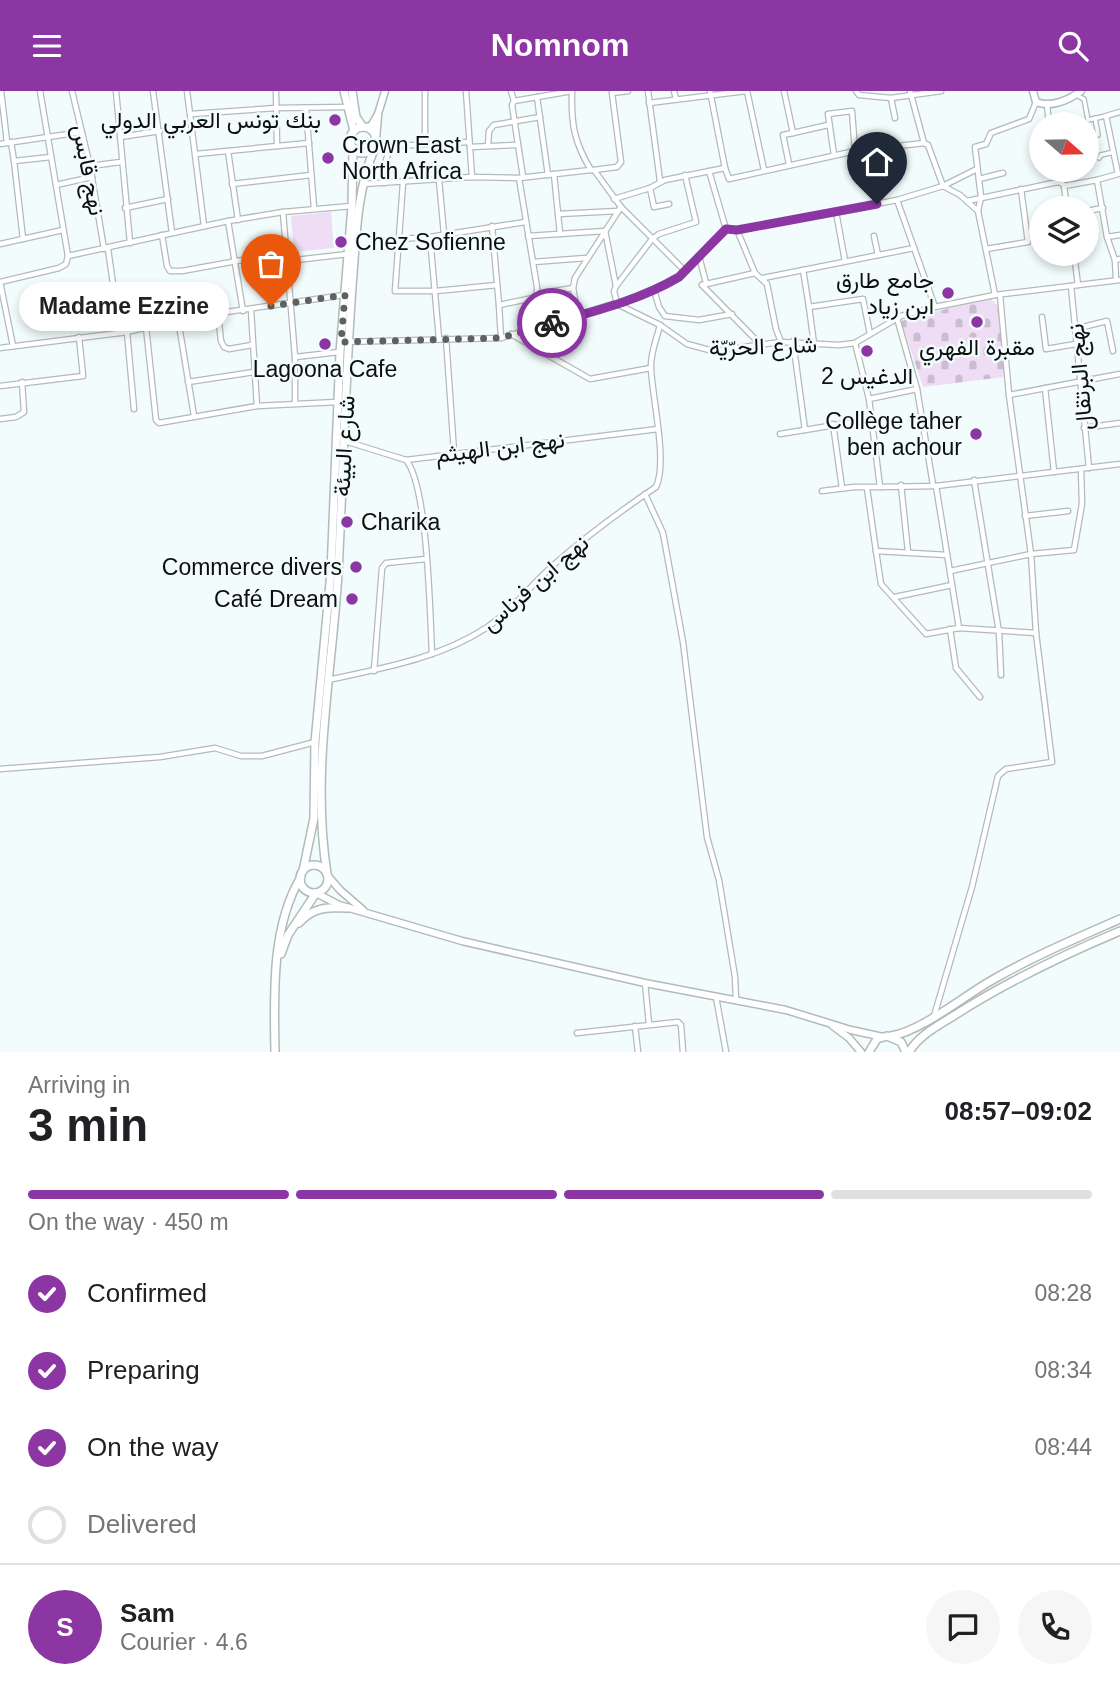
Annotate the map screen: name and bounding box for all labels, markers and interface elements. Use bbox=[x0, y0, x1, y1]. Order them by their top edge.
icon: menu bbox=[28, 27, 66, 65]
text: Nomnom bbox=[491, 27, 629, 63]
icon: search bbox=[1054, 27, 1092, 65]
place label: بنك تونس العربي الدولي bbox=[101, 107, 321, 139]
marker: بنك تونس العربي الدولي bbox=[327, 112, 343, 128]
north arrow bbox=[1029, 112, 1099, 182]
map controls bbox=[1029, 112, 1099, 266]
street label: نهج قابس bbox=[65, 122, 111, 218]
place label: Crown East North Africa bbox=[342, 132, 462, 184]
pin bbox=[847, 132, 907, 204]
icon: home bbox=[858, 143, 896, 181]
marker: Crown East North Africa bbox=[320, 150, 336, 166]
button: layers bbox=[1029, 196, 1099, 266]
place label: Chez Sofienne bbox=[355, 229, 506, 255]
pin bbox=[241, 234, 301, 306]
marker: Chez Sofienne bbox=[333, 234, 349, 250]
icon: bag bbox=[252, 245, 290, 283]
place label: جامع طارق ابن زياد bbox=[836, 267, 934, 321]
callout: Madame Ezzine bbox=[19, 281, 229, 331]
marker: جامع طارق ابن زياد bbox=[940, 285, 956, 301]
courier bbox=[517, 288, 587, 358]
text: Madame Ezzine bbox=[39, 293, 209, 319]
icon: bike bbox=[533, 304, 571, 342]
marker: مقبرة الفهري bbox=[969, 314, 985, 330]
street label: نهج البرتقال bbox=[1062, 322, 1101, 432]
street label: شارع الحرّيّة bbox=[708, 331, 818, 364]
place label: مقبرة الفهري bbox=[919, 334, 1035, 366]
marker: Lagoona Cafe bbox=[317, 336, 333, 352]
marker: الدغيس 2 bbox=[859, 343, 875, 359]
place label: Lagoona Cafe bbox=[253, 356, 397, 382]
place label: الدغيس 2 bbox=[821, 363, 913, 390]
street label: شارع البيئة bbox=[328, 395, 363, 497]
place label: Collège taher ben achour bbox=[825, 408, 962, 460]
street label: نهج ابن الهيثم bbox=[434, 426, 566, 471]
marker: Collège taher ben achour bbox=[968, 426, 984, 442]
place label: Charika bbox=[361, 509, 440, 535]
marker: Charika bbox=[339, 514, 355, 530]
street label: نهج ابن فرناس bbox=[476, 530, 596, 639]
place label: Commerce divers bbox=[162, 554, 342, 580]
marker: Commerce divers bbox=[348, 559, 364, 575]
place label: Café Dream bbox=[214, 586, 338, 612]
marker: Café Dream bbox=[344, 591, 360, 607]
text: Arriving in bbox=[28, 1072, 130, 1098]
text: 08:57–09:02 bbox=[945, 1096, 1092, 1126]
text: 3 min bbox=[28, 1099, 148, 1151]
text: On the way · 450 m bbox=[28, 1209, 229, 1235]
icon: check bbox=[28, 1275, 66, 1313]
text: Confirmed bbox=[87, 1278, 207, 1308]
text: 08:28 bbox=[1034, 1280, 1092, 1306]
icon: check bbox=[28, 1352, 66, 1390]
text: Preparing bbox=[87, 1355, 200, 1385]
text: 08:34 bbox=[1034, 1357, 1092, 1383]
icon: check bbox=[28, 1429, 66, 1467]
text: On the way bbox=[87, 1432, 219, 1462]
text: 08:44 bbox=[1034, 1434, 1092, 1460]
text: Delivered bbox=[87, 1509, 197, 1539]
button: chat bbox=[926, 1590, 1000, 1664]
button: phone bbox=[1018, 1590, 1092, 1664]
text: Sam bbox=[120, 1598, 175, 1628]
text: S bbox=[56, 1612, 74, 1642]
text: Courier · 4.6 bbox=[120, 1629, 248, 1655]

